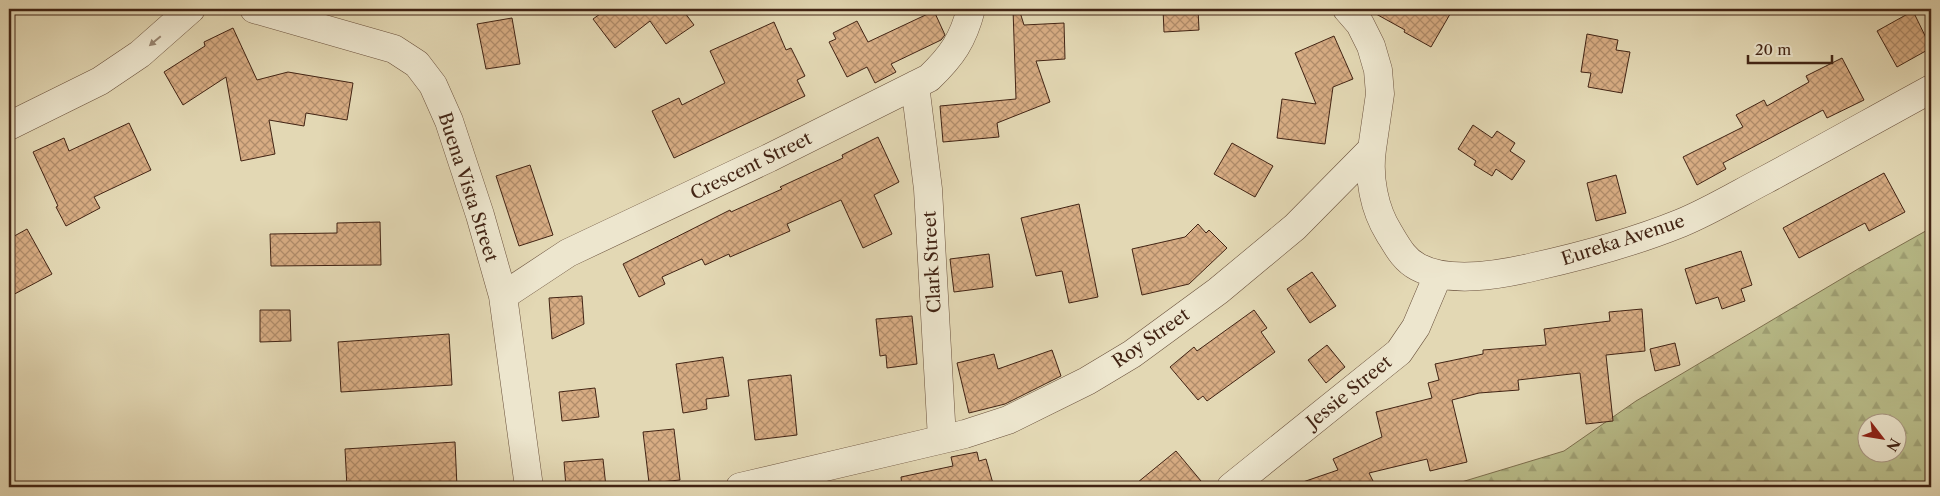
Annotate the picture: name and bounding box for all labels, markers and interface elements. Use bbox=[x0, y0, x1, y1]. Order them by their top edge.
scale bar bbox=[1748, 32, 1831, 64]
one-way arrow bbox=[149, 36, 162, 47]
text: 20 m bbox=[1755, 40, 1791, 59]
street label: Buena Vista Street bbox=[433, 109, 503, 265]
street label: Crescent Street bbox=[687, 127, 816, 205]
street label: Clark Street bbox=[918, 210, 946, 314]
street label: Eureka Avenue bbox=[1559, 210, 1687, 270]
street label: Roy Street bbox=[1108, 303, 1194, 372]
street label: Jessie Street bbox=[1300, 351, 1397, 435]
north arrow bbox=[1858, 414, 1908, 464]
text: N bbox=[1882, 435, 1904, 455]

